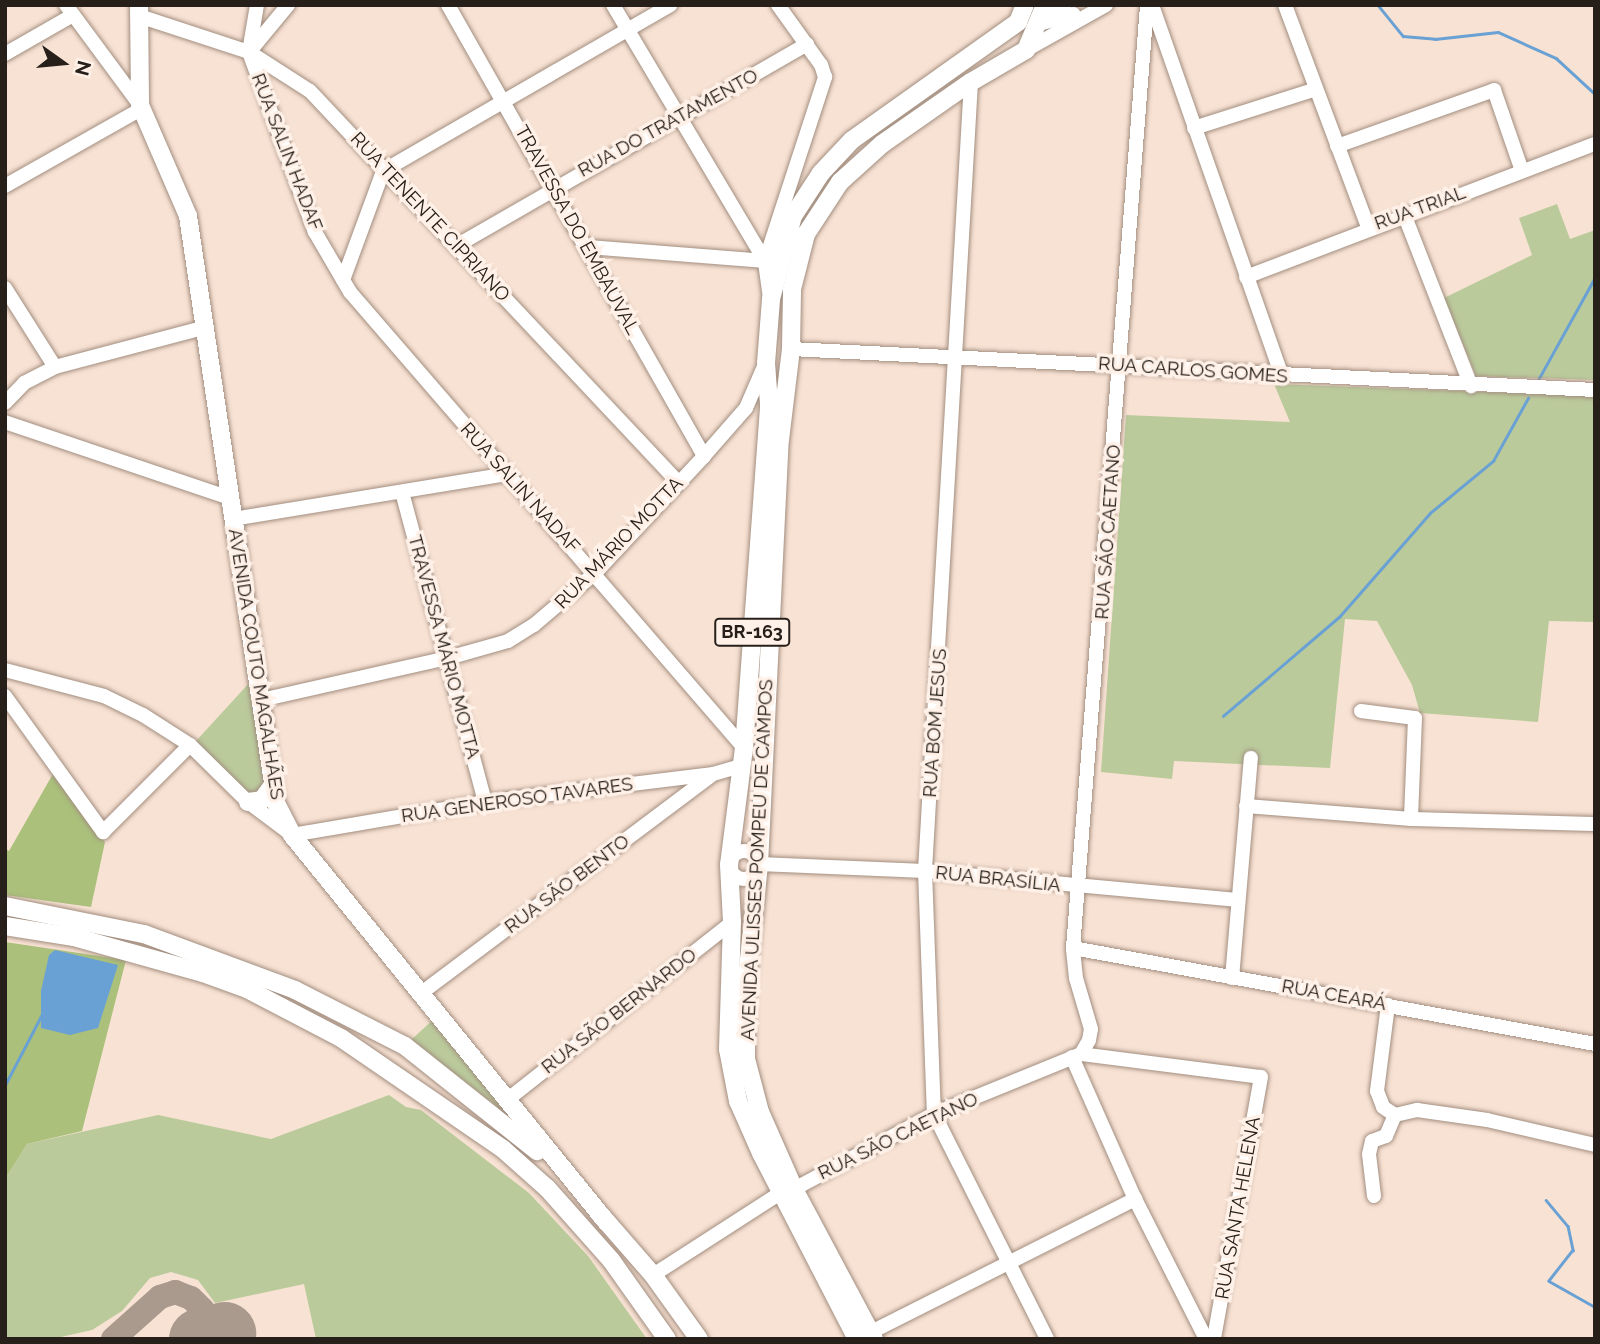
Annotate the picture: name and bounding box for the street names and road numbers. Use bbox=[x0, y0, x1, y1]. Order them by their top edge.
street label: RUA DO TRATAMENTO bbox=[573, 64, 763, 182]
street label: RUA SALIN HADAF bbox=[246, 70, 328, 234]
street label: TRAVESSA DO EMBAUVAL bbox=[510, 121, 644, 339]
street label: RUA TENENTE CIPRIANO bbox=[345, 127, 515, 307]
street label: RUA TRIAL bbox=[1371, 181, 1469, 235]
street label: RUA CARLOS GOMES bbox=[1097, 352, 1289, 388]
street label: RUA SALIN NADAF bbox=[455, 418, 585, 558]
street label: RUA SÃO CAETANO bbox=[1090, 443, 1126, 621]
street label: RUA MÁRIO MOTTA bbox=[550, 472, 688, 614]
street label: AVENIDA COUTO MAGALHÃES bbox=[223, 527, 289, 801]
street label: TRAVESSA MÁRIO MOTTA bbox=[403, 532, 485, 762]
road number: BR-163 bbox=[714, 618, 790, 646]
street label: RUA BOM JESUS bbox=[918, 647, 952, 799]
street label: AVENIDA ULISSES POMPEU DE CAMPOS bbox=[736, 678, 778, 1042]
street label: RUA GENEROSO TAVARES bbox=[399, 772, 635, 828]
street label: RUA SÃO BENTO bbox=[500, 829, 634, 939]
street label: RUA BRASÍLIA bbox=[934, 861, 1062, 897]
street label: RUA SÃO BERNARDO bbox=[537, 943, 701, 1079]
street label: RUA CEARÁ bbox=[1280, 975, 1388, 1015]
street label: RUA SÃO CAETANO bbox=[814, 1087, 982, 1185]
street label: RUA SANTA HELENA bbox=[1211, 1114, 1265, 1302]

